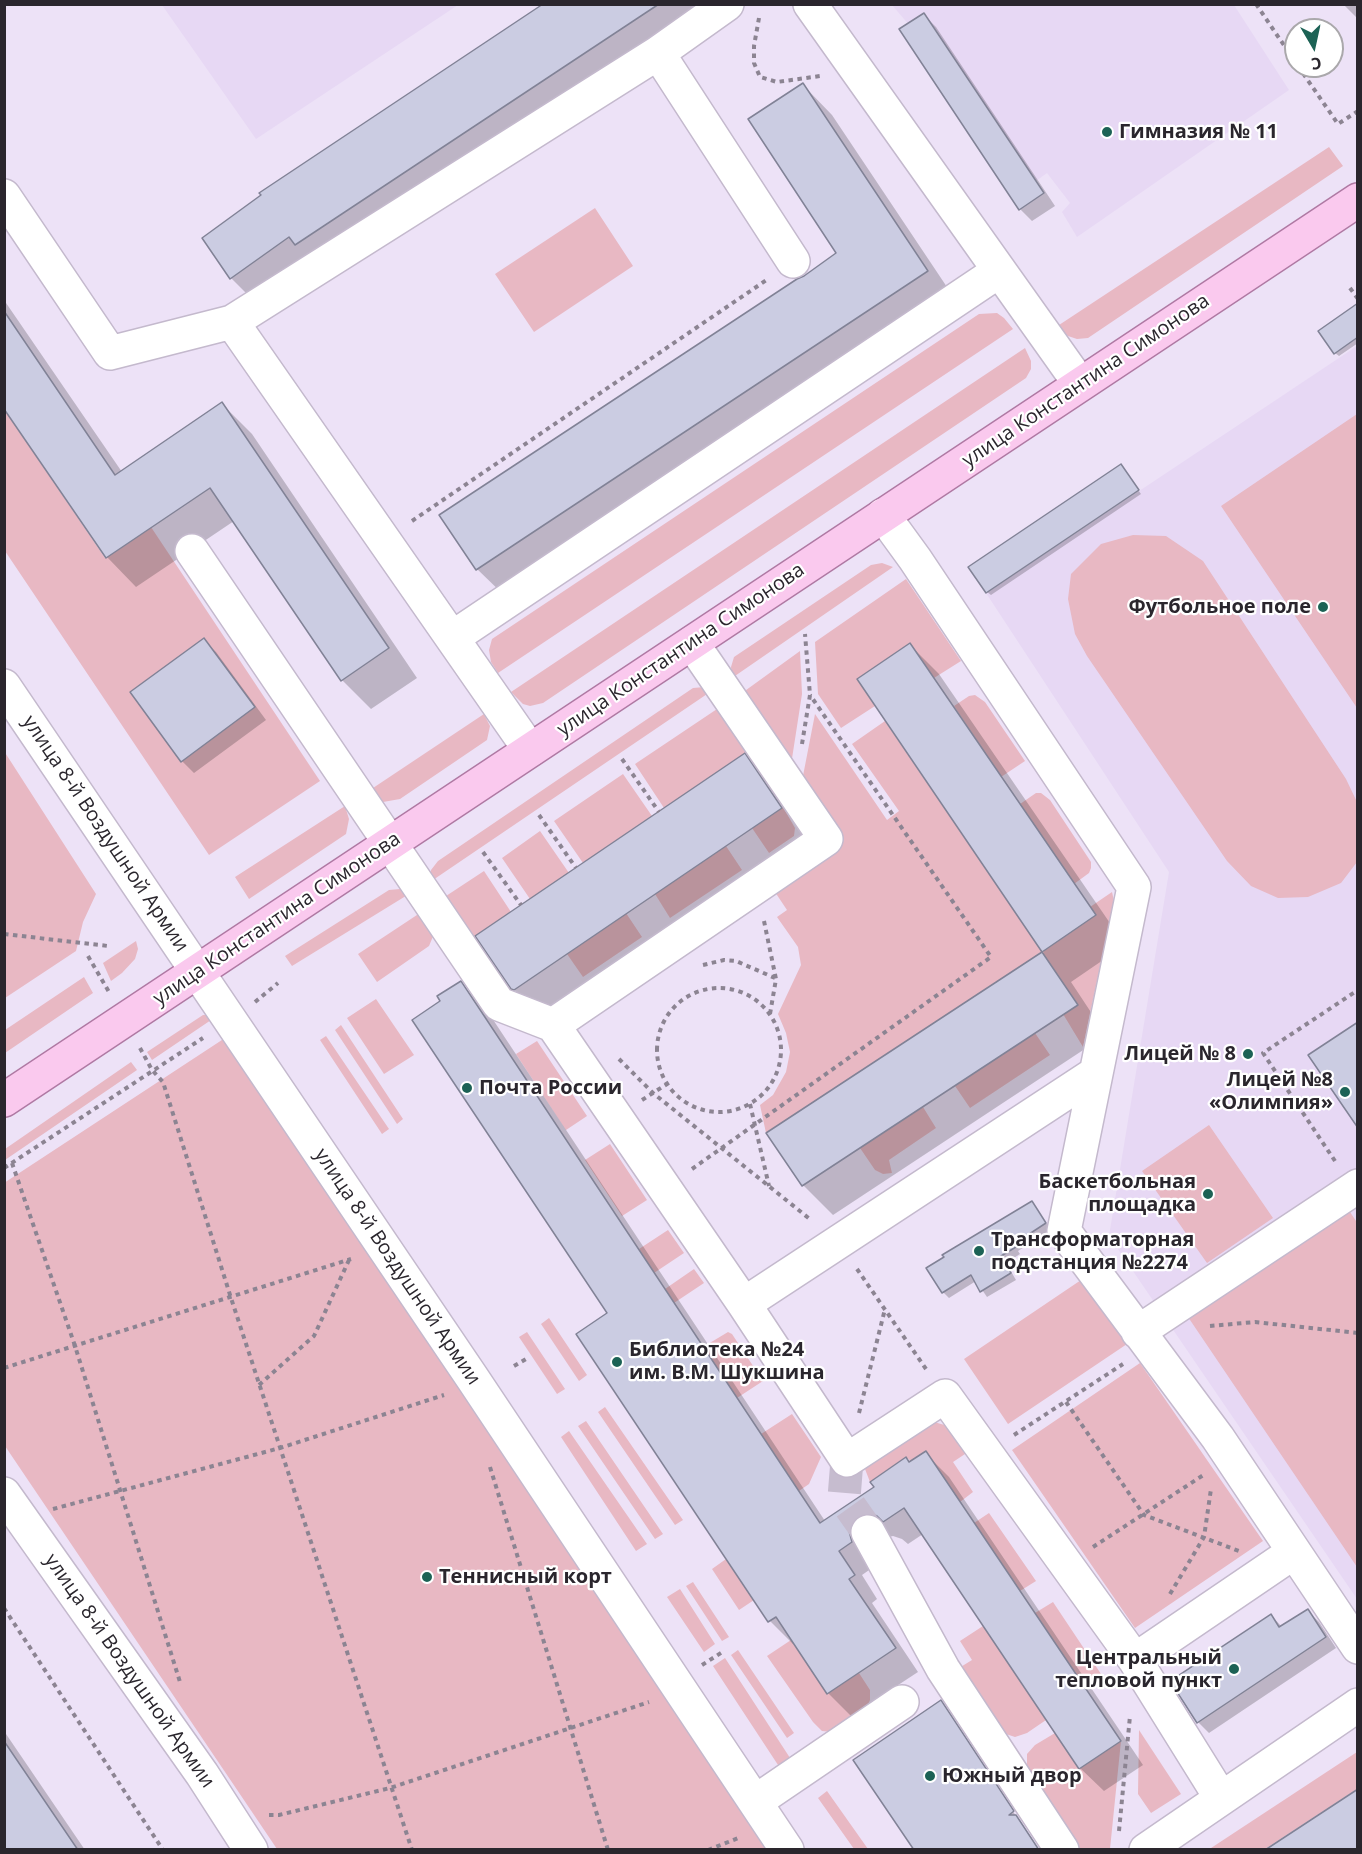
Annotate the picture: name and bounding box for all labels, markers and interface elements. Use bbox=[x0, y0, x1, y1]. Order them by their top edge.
north arrow bbox=[1284, 18, 1344, 78]
text: С bbox=[1310, 52, 1323, 75]
place label: Гимназия № 11 bbox=[1119, 120, 1278, 144]
marker: Гимназия № 11 bbox=[1100, 125, 1114, 139]
street label: улица Константина Симонова bbox=[958, 289, 1214, 473]
street label: улица Константина Симонова bbox=[553, 558, 809, 742]
place label: Футбольное поле bbox=[1129, 595, 1311, 619]
marker: Футбольное поле bbox=[1316, 600, 1330, 614]
street label: улица 8-й Воздушной Армии bbox=[17, 711, 193, 957]
street label: улица Константина Симонова bbox=[149, 827, 405, 1011]
place label: Лицей № 8 bbox=[1124, 1042, 1236, 1066]
marker: Лицей № 8 bbox=[1241, 1047, 1255, 1061]
place label: Лицей №8 «Олимпия» bbox=[1209, 1068, 1333, 1115]
place label: Почта России bbox=[479, 1076, 622, 1100]
marker: Почта России bbox=[460, 1081, 474, 1095]
marker: Лицей №8 «Олимпия» bbox=[1338, 1085, 1352, 1099]
street label: улица 8-й Воздушной Армии bbox=[309, 1144, 485, 1390]
place label: Баскетбольная площадка bbox=[1038, 1170, 1196, 1217]
marker: Баскетбольная площадка bbox=[1201, 1187, 1215, 1201]
place label: Трансформаторная подстанция №2274 bbox=[991, 1228, 1194, 1275]
marker: Трансформаторная подстанция №2274 bbox=[972, 1244, 986, 1258]
place label: Библиотека №24 им. В.М. Шукшина bbox=[629, 1338, 825, 1385]
marker: Библиотека №24 им. В.М. Шукшина bbox=[610, 1355, 624, 1369]
street label: улица 8-й Воздушной Армии bbox=[39, 1549, 219, 1793]
place label: Теннисный корт bbox=[439, 1565, 612, 1589]
marker: Теннисный корт bbox=[420, 1570, 434, 1584]
place label: Центральный тепловой пункт bbox=[1055, 1646, 1222, 1693]
marker: Центральный тепловой пункт bbox=[1227, 1662, 1241, 1676]
place label: Южный двор bbox=[942, 1764, 1082, 1788]
marker: Южный двор bbox=[923, 1769, 937, 1783]

